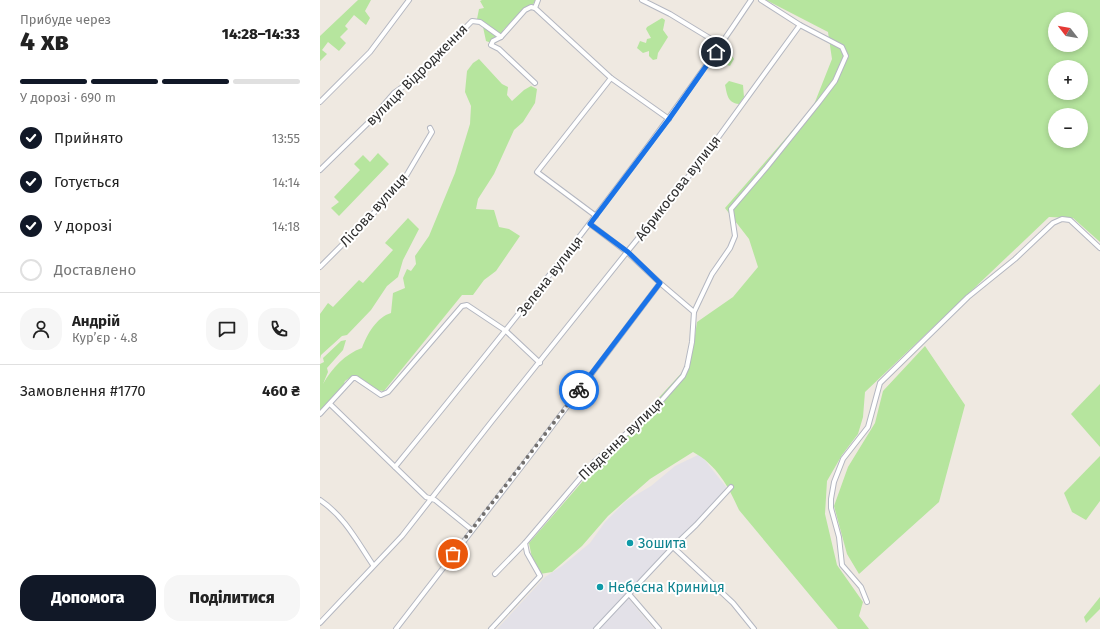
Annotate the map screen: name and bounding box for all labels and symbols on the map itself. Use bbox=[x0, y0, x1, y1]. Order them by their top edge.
north arrow bbox=[1048, 12, 1088, 52]
street label: вулиця Відродження bbox=[363, 21, 471, 129]
pin bbox=[699, 35, 733, 69]
street label: Абрикосова вулиця bbox=[632, 132, 724, 244]
street label: Лісова вулиця bbox=[336, 170, 412, 250]
street label: Зелена вулиця bbox=[513, 233, 587, 319]
courier bbox=[559, 370, 599, 410]
street label: Південна вулиця bbox=[575, 394, 667, 484]
place label: Зошита bbox=[638, 535, 686, 552]
pin bbox=[436, 537, 470, 571]
marker: Зошита bbox=[625, 538, 635, 548]
place label: Небесна Криниця bbox=[608, 579, 725, 596]
marker: Небесна Криниця bbox=[595, 582, 605, 592]

